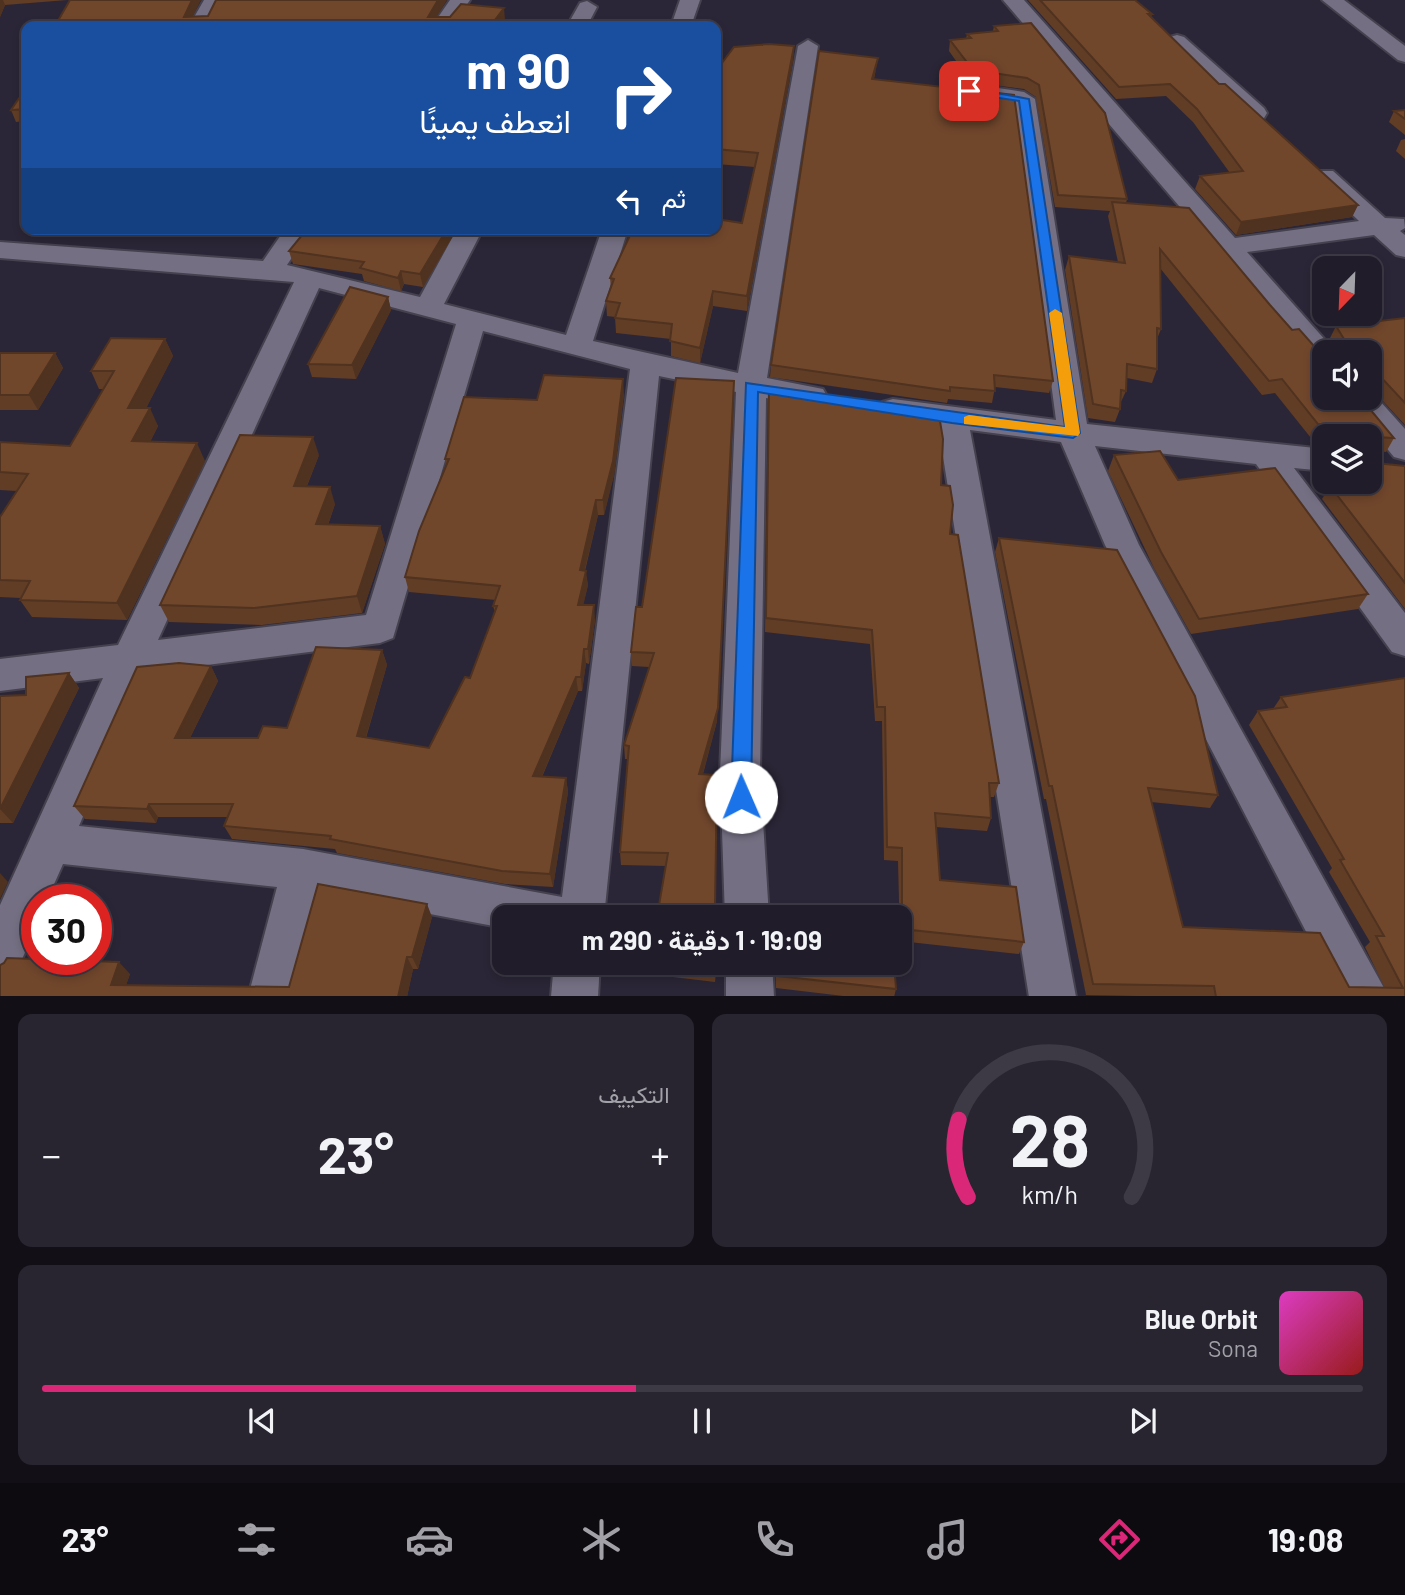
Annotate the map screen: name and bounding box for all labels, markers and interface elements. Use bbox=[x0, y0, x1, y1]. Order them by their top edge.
text: 90 m bbox=[466, 40, 571, 99]
icon: right bbox=[595, 49, 686, 140]
pin bbox=[939, 61, 999, 121]
icon: arrive bbox=[950, 72, 988, 110]
text: انعطف يمينًا bbox=[419, 101, 571, 139]
icon: left bbox=[610, 182, 648, 220]
text: ثم bbox=[662, 182, 686, 213]
north arrow bbox=[1312, 256, 1382, 326]
map controls bbox=[1312, 256, 1382, 494]
button: sound bbox=[1312, 340, 1382, 410]
button: layers bbox=[1312, 424, 1382, 494]
position arrow bbox=[704, 760, 778, 834]
speed limit sign: 30 bbox=[21, 884, 112, 975]
text: 19:09 · 1 دقيقة · 290 m bbox=[582, 924, 822, 955]
text: التكييف bbox=[598, 1080, 670, 1108]
text: 28 bbox=[1009, 1094, 1089, 1182]
text: 23° bbox=[318, 1122, 394, 1184]
text: − bbox=[42, 1131, 61, 1177]
text: + bbox=[650, 1131, 670, 1177]
text: km/h bbox=[1021, 1178, 1078, 1208]
text: Blue Orbit bbox=[1145, 1303, 1258, 1334]
text: Sona bbox=[1208, 1334, 1258, 1362]
icon: previous bbox=[243, 1402, 281, 1440]
icon: pause bbox=[683, 1402, 721, 1440]
icon: next bbox=[1124, 1402, 1162, 1440]
icon: filters bbox=[232, 1515, 281, 1564]
icon: car bbox=[405, 1515, 454, 1564]
icon: climate bbox=[577, 1515, 626, 1564]
icon: phone bbox=[750, 1515, 799, 1564]
icon: music bbox=[923, 1515, 972, 1564]
icon: directions bbox=[1095, 1515, 1144, 1564]
text: 23° bbox=[62, 1520, 109, 1558]
text: 19:08 bbox=[1268, 1520, 1343, 1558]

